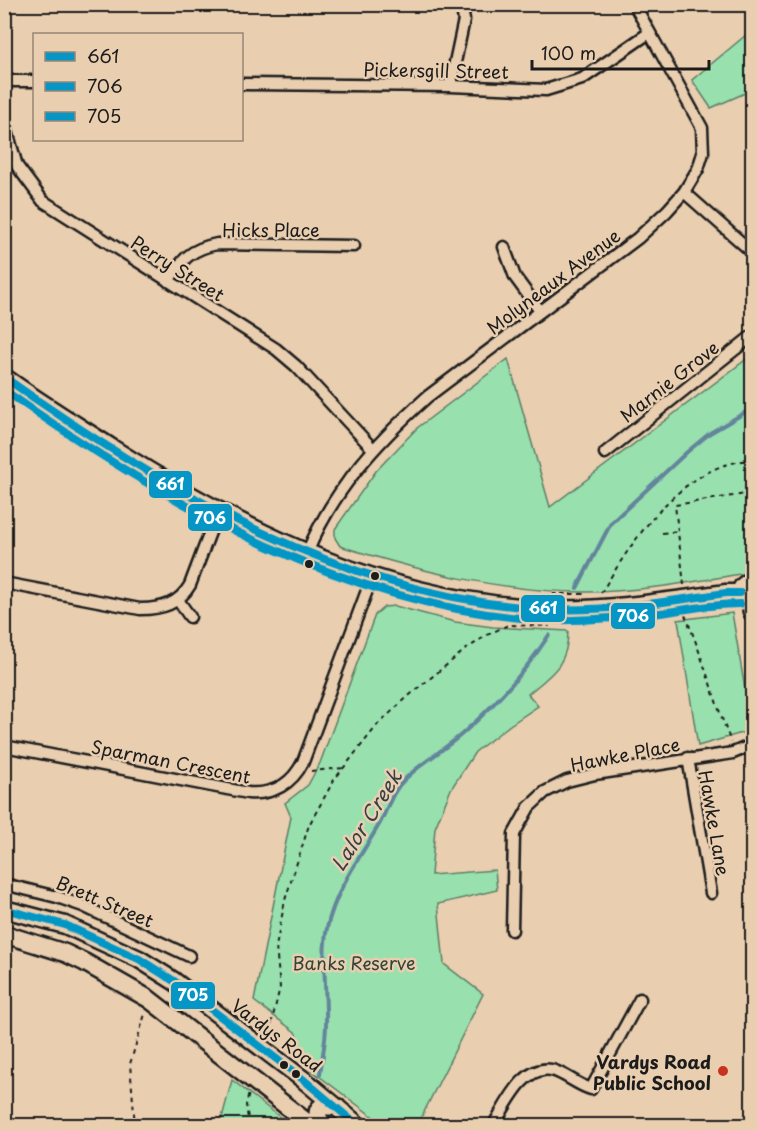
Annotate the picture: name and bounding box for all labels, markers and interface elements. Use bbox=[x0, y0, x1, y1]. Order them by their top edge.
legend bbox=[33, 33, 243, 141]
scale bar bbox=[532, 33, 709, 71]
text: 100 m bbox=[541, 39, 596, 66]
text: 661 bbox=[87, 42, 119, 69]
street label: Pickersgill Street bbox=[363, 55, 509, 85]
text: 706 bbox=[87, 72, 123, 99]
text: 705 bbox=[87, 102, 121, 129]
street label: Hicks Place bbox=[222, 216, 320, 243]
street label: Molyneaux Avenue bbox=[481, 222, 626, 340]
street label: Perry Street bbox=[126, 229, 230, 307]
street label: Marnie Grove bbox=[614, 334, 724, 428]
line badge: 661 bbox=[148, 470, 193, 499]
text: 661 bbox=[156, 471, 185, 495]
line badge: 706 bbox=[187, 503, 233, 532]
text: 706 bbox=[194, 505, 226, 529]
unlabelled marker bbox=[303, 558, 315, 570]
unlabelled marker bbox=[369, 570, 381, 582]
line badge: 661 bbox=[520, 594, 566, 623]
text: 661 bbox=[529, 595, 558, 619]
line badge: 706 bbox=[610, 602, 656, 630]
text: 706 bbox=[617, 603, 649, 627]
street label: Hawke Place bbox=[568, 730, 682, 778]
street label: Sparman Crescent bbox=[89, 732, 253, 790]
water label: Lalor Creek bbox=[323, 763, 409, 876]
street label: Hawke Lane bbox=[692, 768, 738, 878]
street label: Brett Street bbox=[52, 868, 158, 934]
park label: Banks Reserve bbox=[292, 949, 416, 976]
line badge: 705 bbox=[170, 981, 216, 1010]
text: 705 bbox=[178, 982, 208, 1006]
street label: Vardys Road bbox=[226, 992, 328, 1078]
place label: Vardys Road Public School bbox=[593, 1048, 711, 1096]
unlabelled marker bbox=[278, 1059, 290, 1071]
marker: Vardys Road Public School bbox=[716, 1064, 730, 1078]
unlabelled marker bbox=[290, 1068, 302, 1080]

